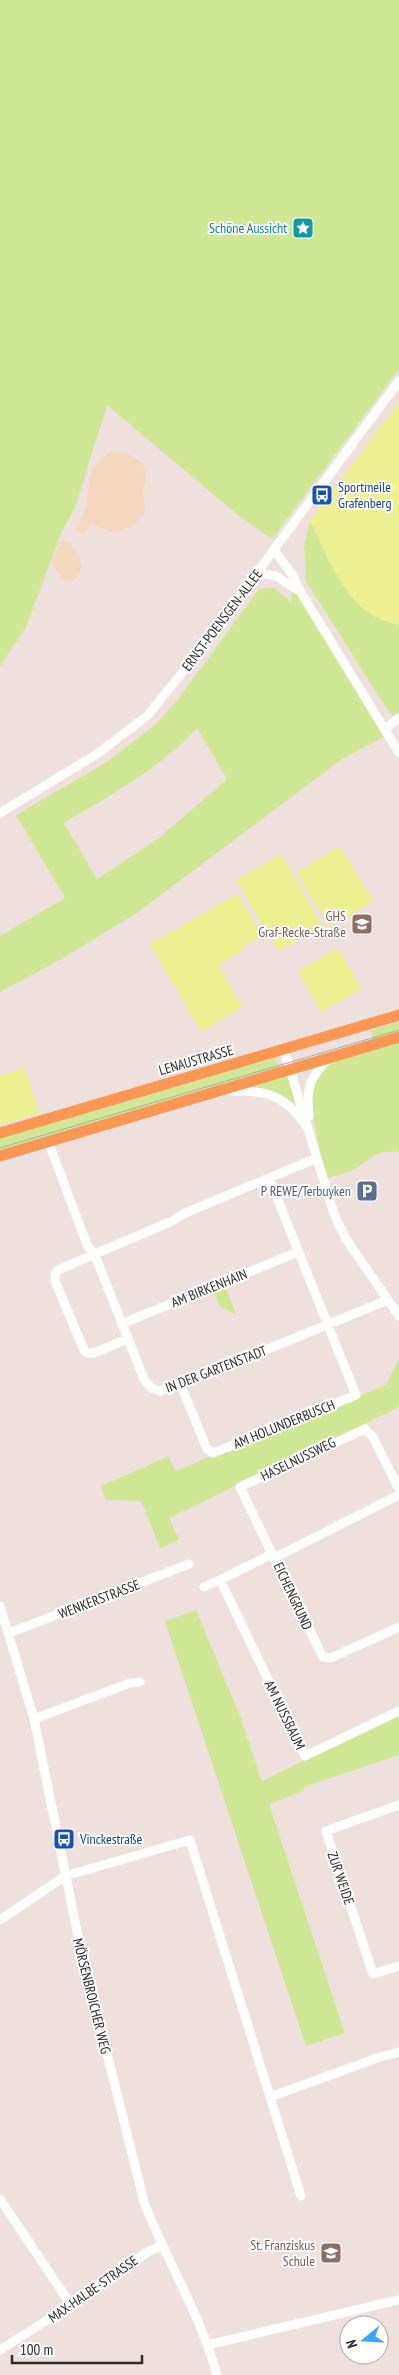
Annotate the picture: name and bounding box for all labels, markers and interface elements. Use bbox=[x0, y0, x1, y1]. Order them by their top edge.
place icon: Schöne Aussicht bbox=[291, 216, 315, 240]
place label: Schöne Aussicht bbox=[209, 219, 287, 237]
place label: Sportmeile Grafenberg bbox=[338, 478, 391, 512]
bus stop icon: Sportmeile Grafenberg bbox=[310, 483, 334, 507]
street label: ERNST-POENSGEN-ALLEE bbox=[178, 565, 266, 675]
place label: GHS Graf-Recke-Straße bbox=[258, 907, 346, 941]
school or university icon: GHS Graf-Recke-Straße bbox=[350, 912, 374, 936]
street label: LENAUSTRASSE bbox=[157, 1041, 235, 1079]
parking icon: P REWE/Terbuyken bbox=[355, 1179, 379, 1203]
place label: P REWE/Terbuyken bbox=[261, 1182, 351, 1200]
street label: AM BIRKENHAIN bbox=[168, 1265, 250, 1311]
street label: IN DER GARTENSTADT bbox=[163, 1341, 270, 1397]
street label: AM HOLUNDERBUSCH bbox=[230, 1395, 338, 1453]
street label: HASELNUSSWEG bbox=[258, 1433, 338, 1485]
street label: EICHENGRUND bbox=[270, 1559, 316, 1633]
street label: WENKERSTRASSE bbox=[56, 1575, 142, 1623]
street label: AM NUSSBAUM bbox=[261, 1677, 310, 1753]
bus stop icon: Vinckestraße bbox=[52, 1827, 76, 1851]
place label: Vinckestraße bbox=[79, 1830, 143, 1848]
street label: ZUR WEIDE bbox=[324, 1849, 358, 1907]
street label: MÖRSENBROICHER WEG bbox=[69, 1936, 115, 2056]
place label: St. Franziskus Schule bbox=[250, 2236, 315, 2270]
school or university icon: St. Franziskus Schule bbox=[319, 2241, 343, 2265]
street label: MAX-HALBE-STRASSE bbox=[45, 2251, 141, 2327]
north arrow bbox=[339, 2315, 389, 2365]
scale bar bbox=[12, 2332, 142, 2364]
text: N bbox=[342, 2338, 361, 2350]
text: 100 m bbox=[20, 2340, 53, 2359]

